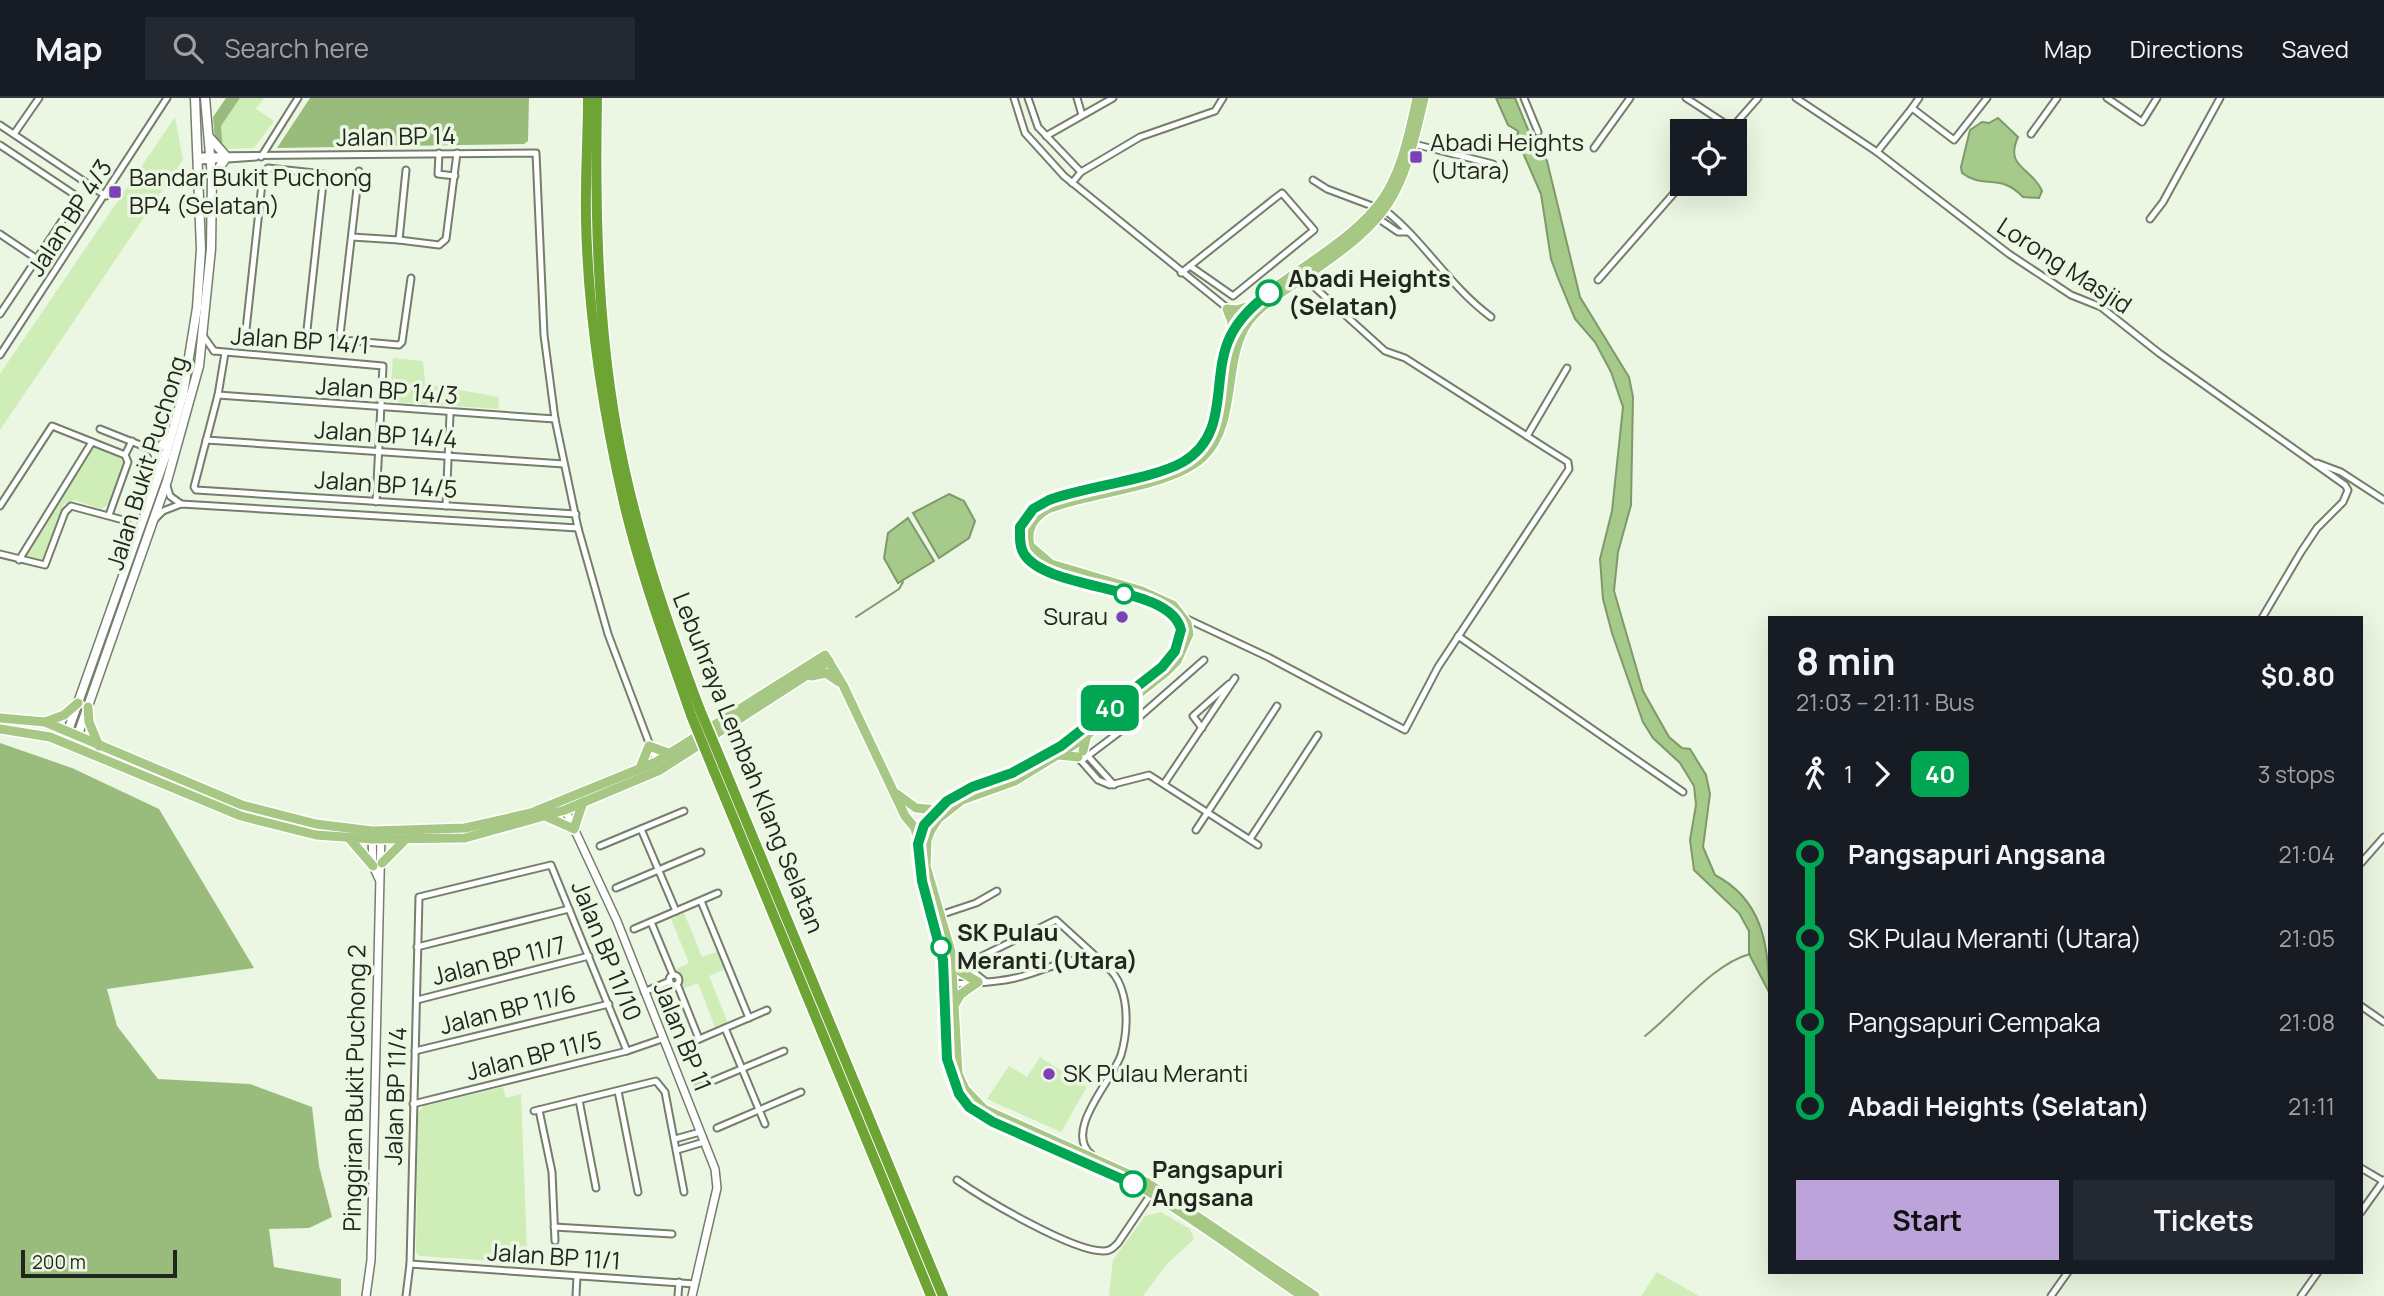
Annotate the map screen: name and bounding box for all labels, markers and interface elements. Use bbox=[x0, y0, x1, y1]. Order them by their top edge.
search box bbox=[145, 17, 635, 80]
text: Map bbox=[35, 26, 103, 71]
icon: search bbox=[169, 29, 207, 67]
text: Search here bbox=[225, 30, 369, 66]
text: Map bbox=[2044, 32, 2092, 65]
text: Directions bbox=[2130, 32, 2243, 65]
text: Saved bbox=[2281, 32, 2349, 65]
street label: Jalan BP 14 bbox=[336, 118, 456, 153]
map controls bbox=[1670, 119, 1747, 196]
button: locate bbox=[1670, 119, 1747, 196]
place label: Abadi Heights (Utara) bbox=[1430, 125, 1584, 186]
marker: Abadi Heights (Utara) bbox=[1408, 149, 1424, 165]
street label: Jalan BP 4/3 bbox=[19, 152, 119, 282]
place label: Bandar Bukit Puchong BP4 (Selatan) bbox=[129, 160, 372, 221]
marker: Bandar Bukit Puchong BP4 (Selatan) bbox=[107, 184, 123, 200]
street label: Lorong Masjid bbox=[1991, 209, 2138, 321]
place label: Abadi Heights (Selatan) bbox=[1288, 261, 1451, 322]
marker: Abadi Heights (Selatan) bbox=[1256, 280, 1282, 306]
street label: Jalan BP 14/1 bbox=[230, 318, 370, 361]
street label: Jalan Bukit Puchong bbox=[97, 351, 194, 574]
street label: Jalan BP 14/3 bbox=[315, 368, 459, 411]
street label: Jalan BP 14/4 bbox=[313, 412, 459, 455]
street label: Jalan BP 14/5 bbox=[314, 462, 459, 505]
unlabelled marker bbox=[1114, 584, 1134, 604]
street label: Lebuhraya Lembah Klang Selatan bbox=[666, 587, 833, 938]
place label: Surau bbox=[1043, 599, 1108, 632]
marker: Surau bbox=[1114, 609, 1130, 625]
text: 8 min bbox=[1796, 634, 1895, 686]
text: $0.80 bbox=[2261, 658, 2335, 694]
line badge: 40 bbox=[1078, 685, 1142, 731]
text: 21:03 – 21:11 · Bus bbox=[1796, 686, 1974, 718]
text: 40 bbox=[1095, 691, 1125, 724]
icon: walk bbox=[1796, 755, 1834, 793]
icon: forward bbox=[1863, 755, 1901, 793]
text: 40 bbox=[1925, 757, 1955, 790]
text: 1 bbox=[1844, 758, 1853, 790]
text: 3 stops bbox=[2258, 758, 2335, 790]
text: Pangsapuri Angsana bbox=[1848, 836, 2106, 872]
text: 21:04 bbox=[2278, 838, 2335, 870]
street label: Jalan BP 11/10 bbox=[564, 875, 651, 1025]
place label: SK Pulau Meranti (Utara) bbox=[957, 915, 1138, 976]
text: SK Pulau Meranti (Utara) bbox=[1848, 920, 2142, 956]
text: 21:05 bbox=[2279, 922, 2335, 954]
street label: Jalan BP 11/7 bbox=[428, 927, 569, 992]
marker: SK Pulau Meranti (Utara) bbox=[931, 937, 951, 957]
street label: Pinggiran Bukit Puchong 2 bbox=[334, 944, 373, 1232]
street label: Jalan BP 11/6 bbox=[436, 976, 579, 1041]
street label: Jalan BP 11 bbox=[647, 977, 720, 1096]
text: Pangsapuri Cempaka bbox=[1848, 1004, 2101, 1040]
text: 21:08 bbox=[2279, 1006, 2335, 1038]
street label: Jalan BP 11/5 bbox=[463, 1022, 605, 1087]
street label: Jalan BP 11/4 bbox=[376, 1026, 413, 1166]
place label: SK Pulau Meranti bbox=[1063, 1056, 1248, 1089]
marker: SK Pulau Meranti bbox=[1041, 1066, 1057, 1082]
text: Abadi Heights (Selatan) bbox=[1848, 1088, 2150, 1124]
text: 21:11 bbox=[2288, 1090, 2335, 1122]
place label: Pangsapuri Angsana bbox=[1152, 1152, 1284, 1213]
marker: Pangsapuri Angsana bbox=[1120, 1171, 1146, 1197]
button: Start bbox=[1796, 1180, 2059, 1260]
button: Tickets bbox=[2073, 1180, 2335, 1260]
street label: Jalan BP 11/1 bbox=[486, 1234, 622, 1277]
scale bar bbox=[21, 1247, 177, 1279]
text: 200 m bbox=[32, 1249, 86, 1275]

